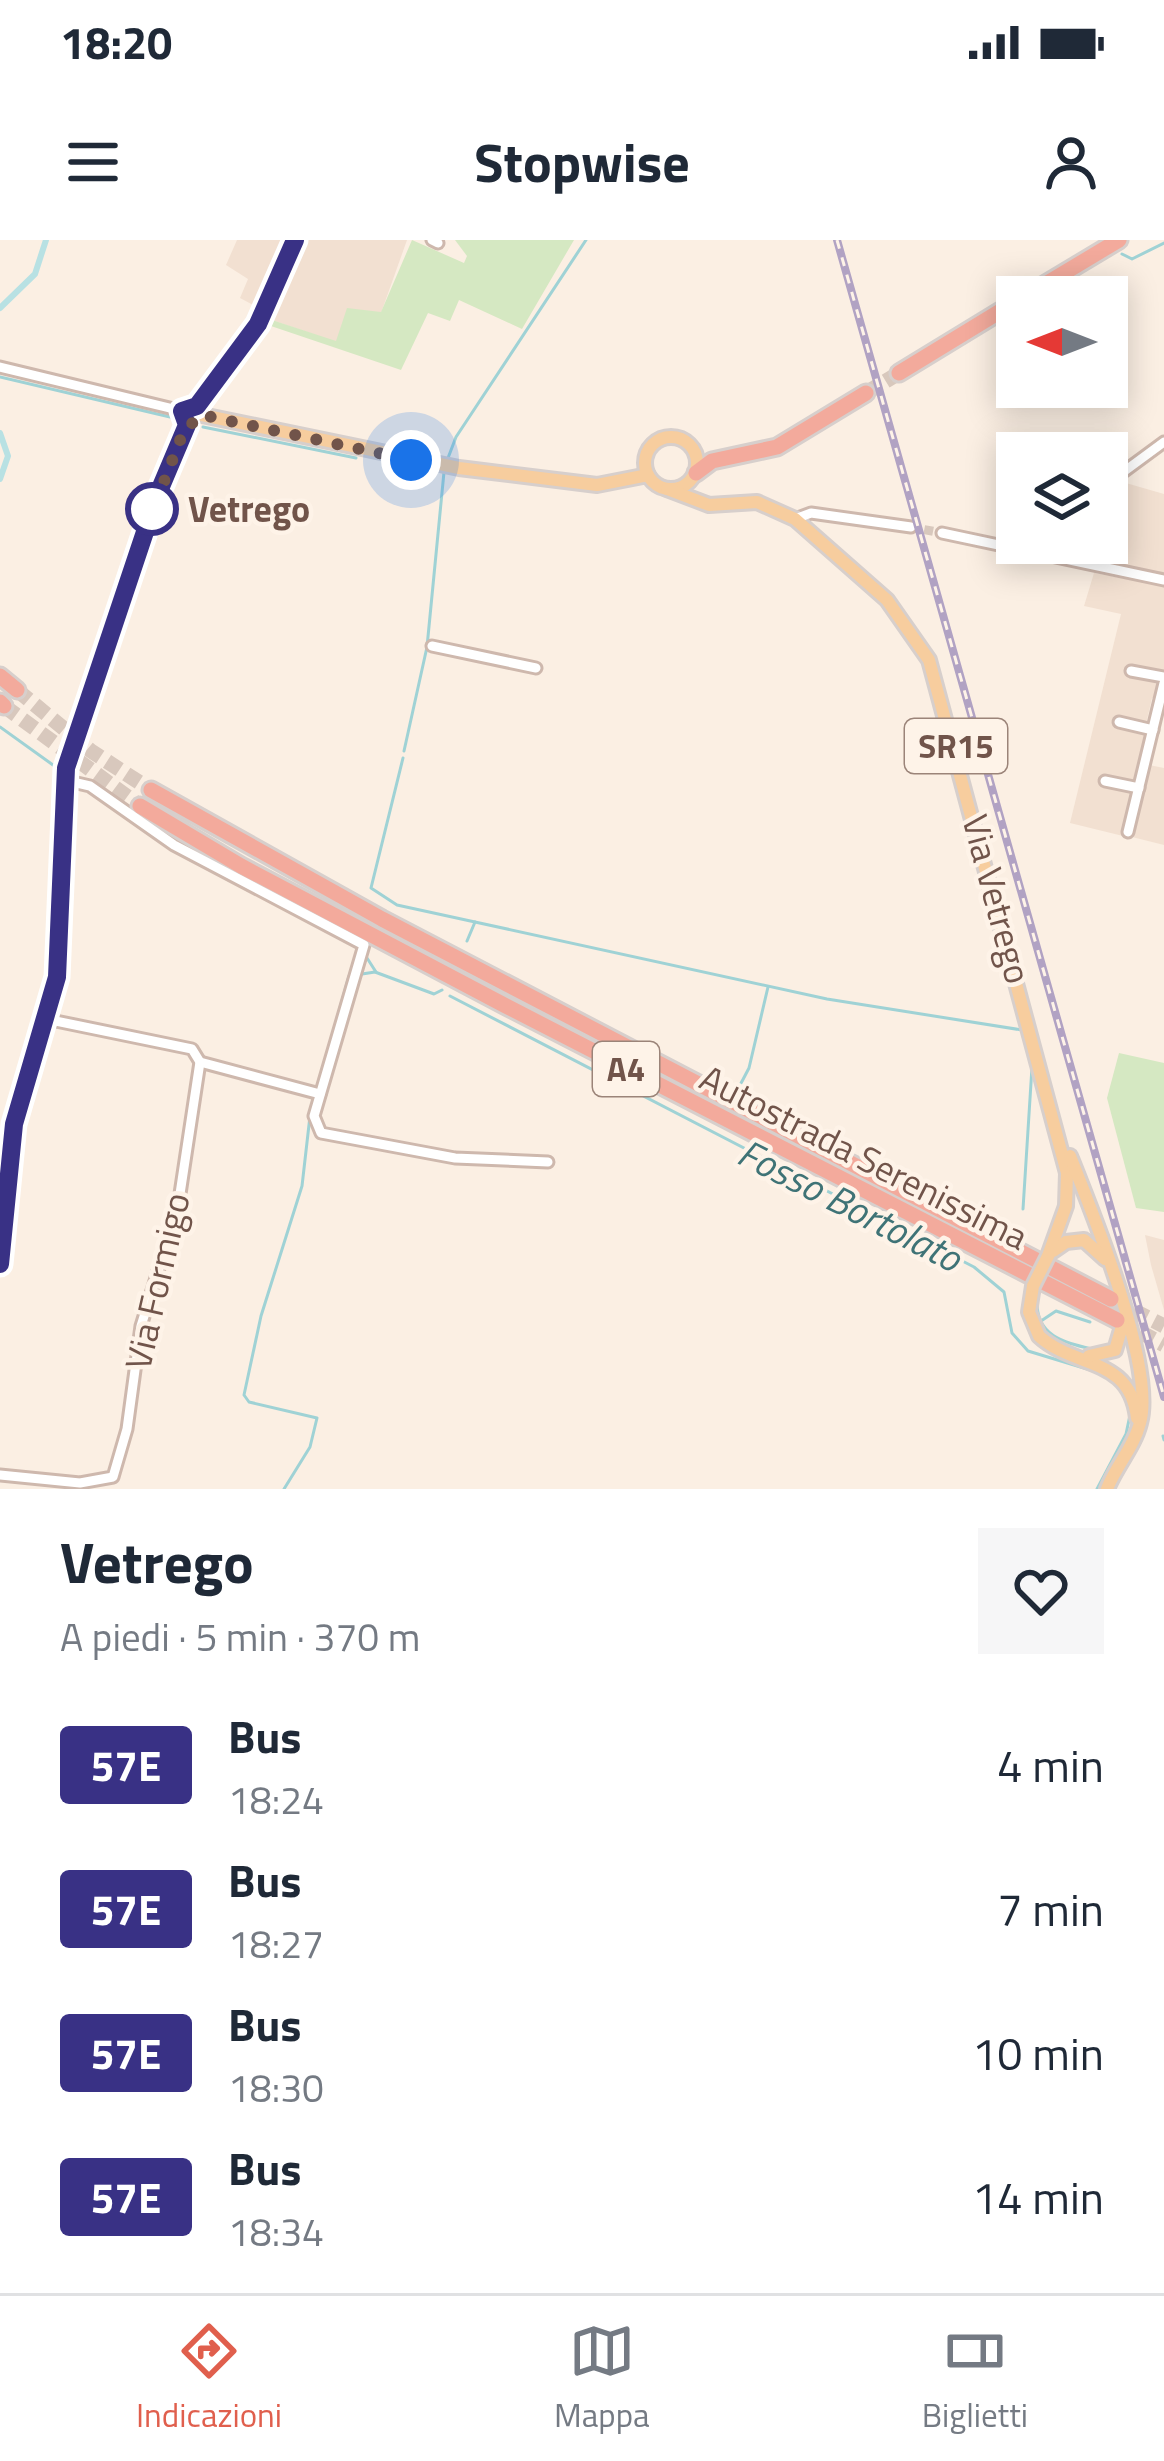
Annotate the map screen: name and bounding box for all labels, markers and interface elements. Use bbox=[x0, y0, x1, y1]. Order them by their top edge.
text: 18:20 bbox=[60, 8, 172, 76]
text: Stopwise bbox=[474, 121, 690, 203]
icon: menu bbox=[60, 129, 126, 195]
icon: person bbox=[1038, 129, 1104, 195]
north arrow bbox=[996, 276, 1128, 408]
map controls bbox=[996, 276, 1128, 564]
your location bbox=[381, 430, 441, 490]
button: layers bbox=[996, 432, 1128, 564]
place label: Vetrego bbox=[188, 481, 310, 536]
marker: Vetrego bbox=[127, 484, 177, 534]
road number: SR15 bbox=[905, 719, 1007, 773]
street label: Via Vetrego bbox=[949, 808, 1046, 990]
road number: A4 bbox=[593, 1042, 659, 1096]
street label: Autostrada Serenissima bbox=[691, 1050, 1038, 1263]
water label: Fosso Bortolato bbox=[728, 1123, 974, 1287]
street label: Via Formigo bbox=[109, 1187, 204, 1375]
text: Vetrego bbox=[60, 1518, 254, 1605]
button: heart bbox=[978, 1528, 1104, 1654]
text: A piedi · 5 min · 370 m bbox=[60, 1607, 420, 1666]
text: Bus bbox=[228, 1702, 302, 1770]
text: 4 min bbox=[997, 1731, 1104, 1799]
text: 57E bbox=[91, 1733, 161, 1797]
text: 18:24 bbox=[228, 1770, 324, 1829]
text: Bus bbox=[228, 1846, 302, 1914]
text: 7 min bbox=[997, 1875, 1104, 1943]
text: 57E bbox=[91, 1877, 161, 1941]
text: 18:27 bbox=[228, 1914, 324, 1973]
text: Bus bbox=[228, 1990, 302, 2058]
text: 10 min bbox=[972, 2019, 1104, 2087]
text: 57E bbox=[91, 2021, 161, 2085]
text: 18:30 bbox=[228, 2058, 324, 2117]
text: Bus bbox=[228, 2134, 302, 2202]
text: 14 min bbox=[972, 2163, 1104, 2231]
text: 57E bbox=[91, 2165, 161, 2229]
text: 18:34 bbox=[228, 2202, 324, 2261]
tab: Indicazioni bbox=[136, 2318, 282, 2440]
tab: Mappa bbox=[554, 2318, 650, 2440]
tab: Biglietti bbox=[922, 2318, 1028, 2440]

